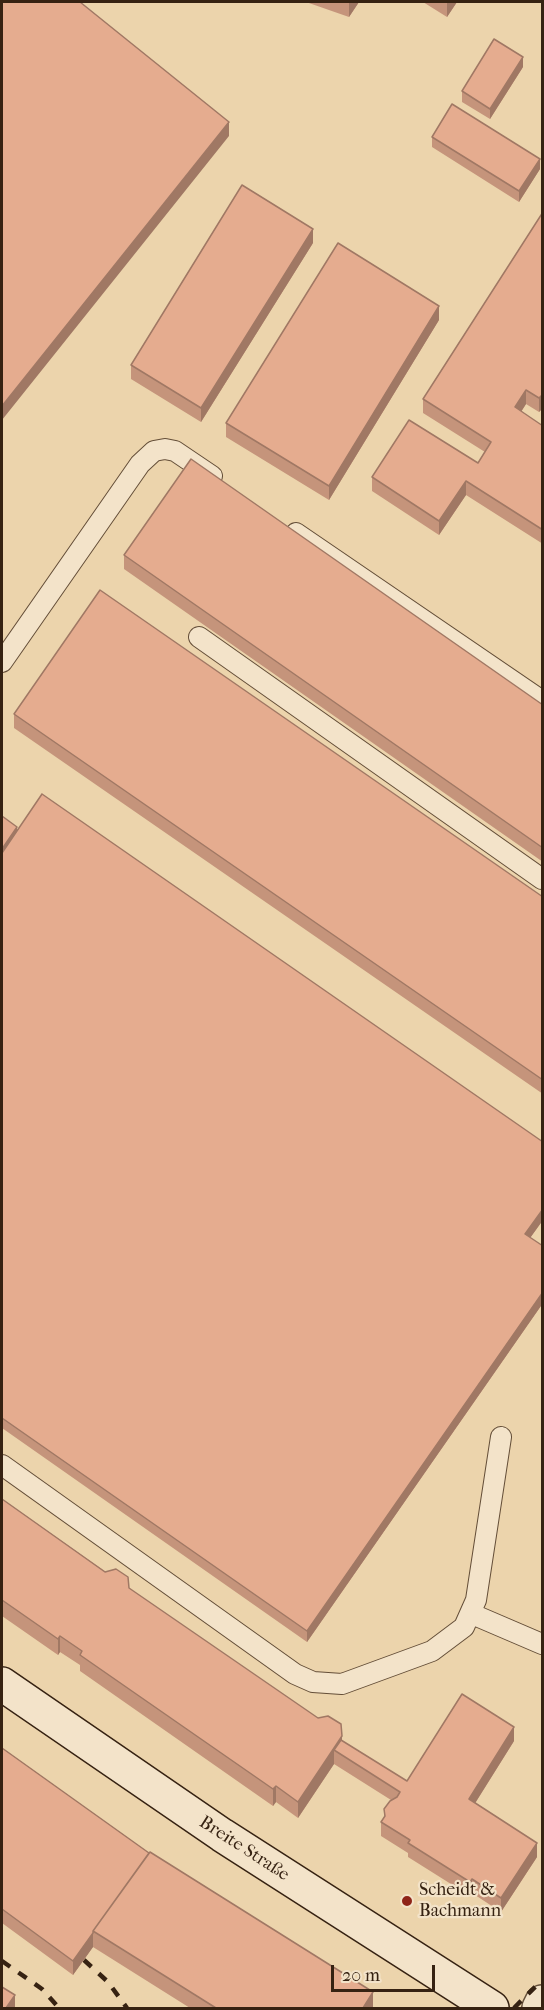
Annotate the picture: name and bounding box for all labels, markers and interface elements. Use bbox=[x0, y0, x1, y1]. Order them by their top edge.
street label: Breite Straße bbox=[195, 1812, 293, 1886]
place label: Scheidt & Bachmann bbox=[419, 1880, 501, 1922]
marker: Scheidt & Bachmann bbox=[400, 1894, 414, 1908]
scale bar bbox=[334, 1953, 438, 1991]
text: 20 m bbox=[342, 1965, 380, 1986]

